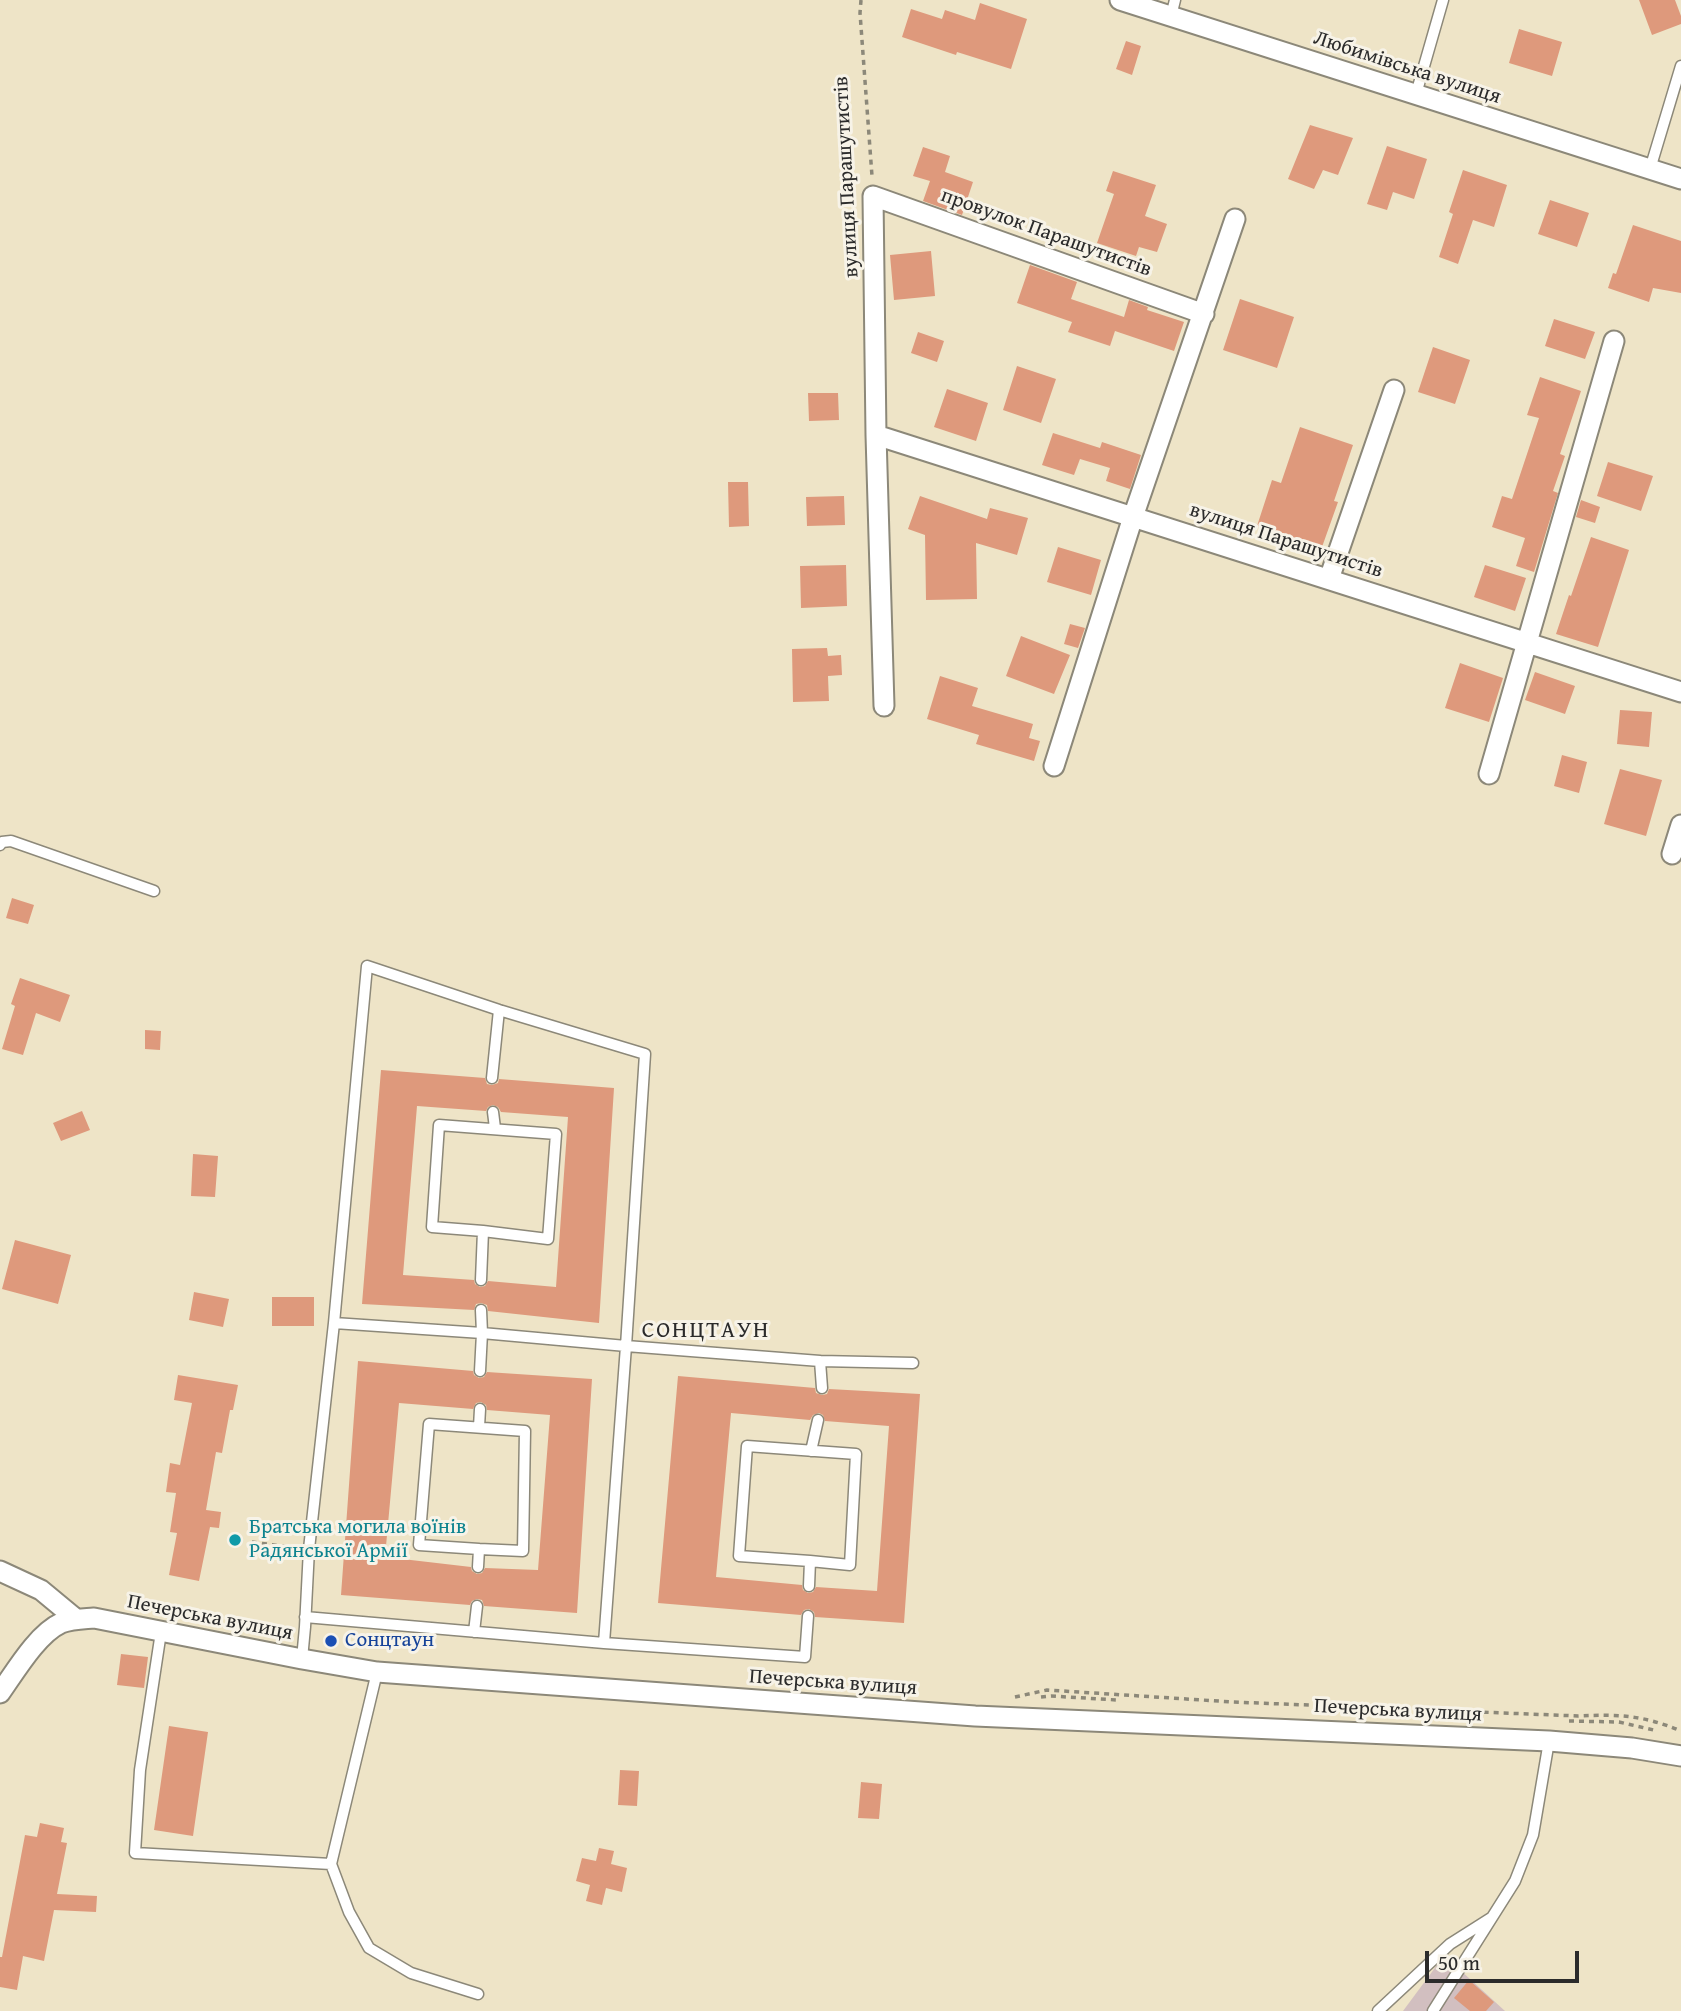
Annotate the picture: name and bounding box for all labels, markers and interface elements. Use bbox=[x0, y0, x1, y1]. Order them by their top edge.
street label: Любимівська вулиця bbox=[1310, 26, 1504, 110]
street label: вулиця Парашутистів bbox=[829, 76, 865, 278]
street label: провулок Парашутистів bbox=[937, 183, 1155, 283]
street label: вулиця Парашутистів bbox=[1186, 498, 1386, 584]
district label: СОНЦТАУН bbox=[643, 1317, 769, 1345]
place label: Братська могила воїнів Радянської Армії bbox=[249, 1515, 466, 1565]
marker: Братська могила воїнів Радянської Армії bbox=[227, 1532, 243, 1548]
street label: Печерська вулиця bbox=[125, 1590, 295, 1646]
place label: Сонцтаун bbox=[345, 1628, 434, 1654]
marker: Сонцтаун bbox=[323, 1633, 339, 1649]
street label: Печерська вулиця bbox=[748, 1665, 918, 1701]
street label: Печерська вулиця bbox=[1313, 1694, 1483, 1728]
scale bar bbox=[1429, 1938, 1583, 1982]
text: 50 m bbox=[1438, 1947, 1480, 1978]

